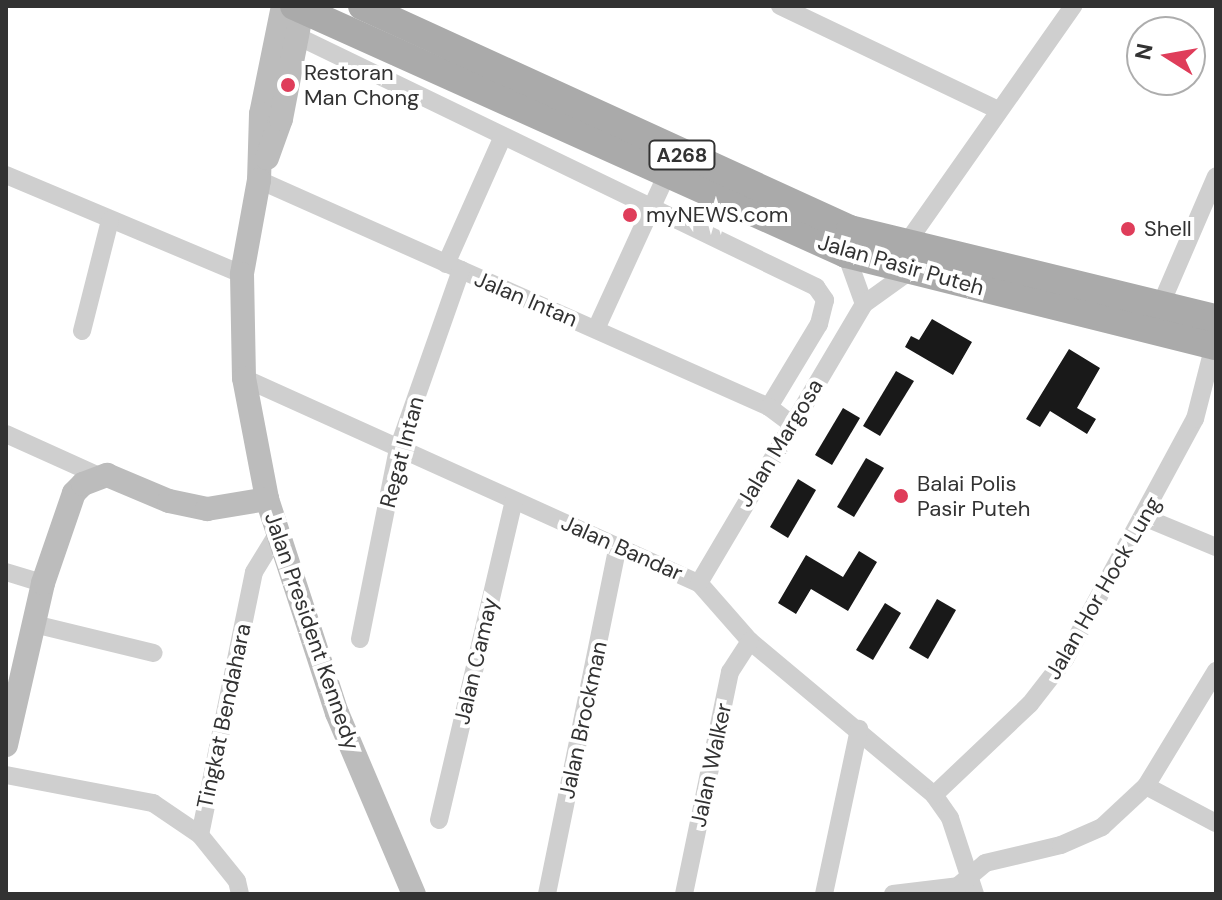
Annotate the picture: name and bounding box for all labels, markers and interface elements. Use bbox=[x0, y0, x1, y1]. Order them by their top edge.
north arrow bbox=[1126, 16, 1206, 96]
text: N bbox=[1128, 41, 1160, 62]
place label: Restoran Man Chong bbox=[304, 59, 419, 110]
marker: Restoran Man Chong bbox=[279, 76, 297, 94]
road number: A268 bbox=[648, 139, 716, 171]
place label: myNEWS.com bbox=[646, 202, 788, 228]
marker: myNEWS.com bbox=[621, 206, 639, 224]
place label: Shell bbox=[1144, 216, 1192, 242]
marker: Shell bbox=[1119, 220, 1137, 238]
street label: Jalan Pasir Puteh bbox=[815, 229, 987, 301]
street label: Jalan Intan bbox=[471, 265, 581, 333]
street label: Jalan Margosa bbox=[731, 374, 829, 512]
street label: Regat Intan bbox=[374, 393, 430, 511]
place label: Balai Polis Pasir Puteh bbox=[917, 470, 1030, 522]
marker: Balai Polis Pasir Puteh bbox=[892, 487, 910, 505]
street label: Jalan Hor Hock Lung bbox=[1040, 492, 1166, 684]
street label: Jalan President Kennedy bbox=[259, 509, 365, 753]
street label: Jalan Bandar bbox=[557, 509, 687, 587]
street label: Jalan Camay bbox=[449, 595, 503, 727]
street label: Tingkat Bendahara bbox=[191, 621, 257, 811]
street label: Jalan Brockman bbox=[553, 639, 613, 801]
street label: Jalan Walker bbox=[685, 700, 737, 830]

